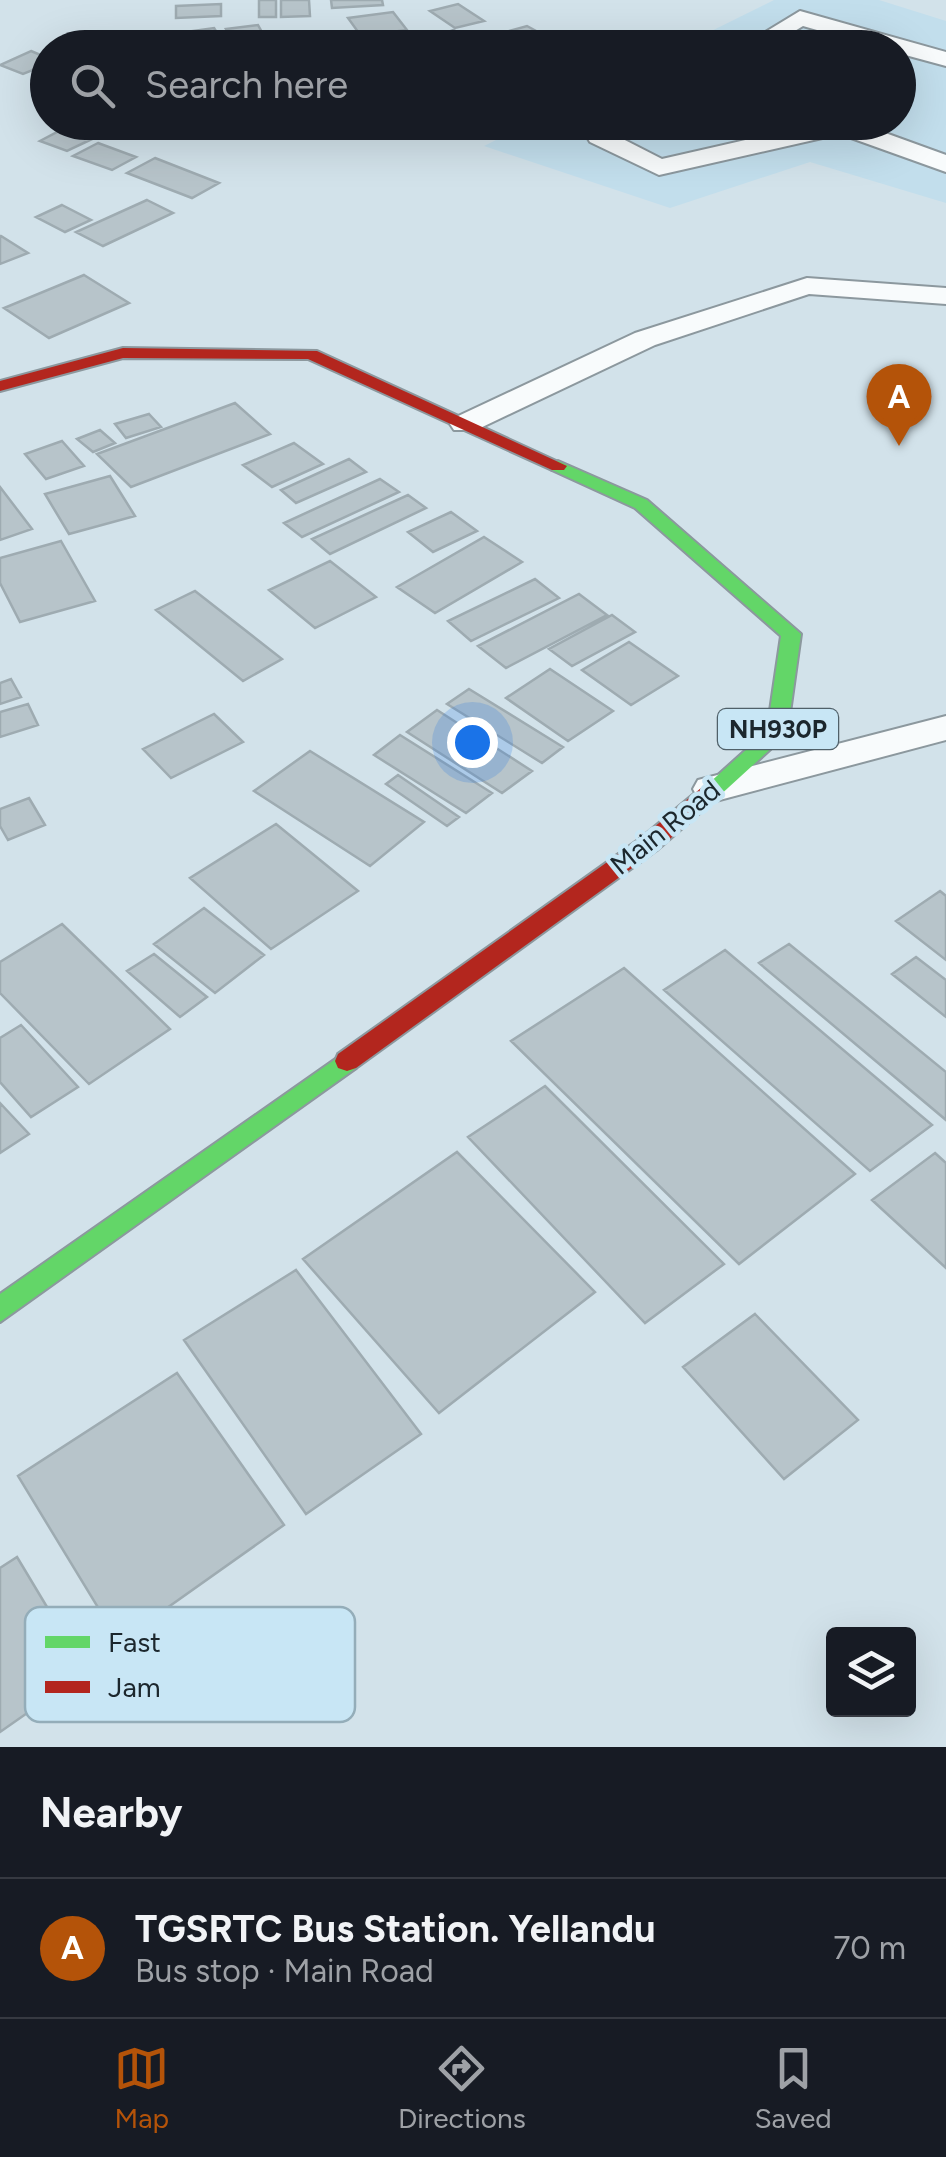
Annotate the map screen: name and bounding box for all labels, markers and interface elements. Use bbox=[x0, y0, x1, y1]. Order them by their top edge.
search box bbox=[30, 30, 916, 140]
icon: search bbox=[65, 58, 120, 113]
text: Search here bbox=[145, 62, 348, 108]
pin: A bbox=[866, 364, 932, 446]
road number: NH930P bbox=[718, 709, 838, 749]
your location bbox=[447, 717, 498, 768]
street label: Main Road bbox=[603, 772, 727, 882]
legend bbox=[25, 1607, 355, 1722]
text: Fast bbox=[108, 1625, 161, 1659]
map controls bbox=[826, 1627, 916, 1717]
button: layers bbox=[826, 1627, 916, 1717]
text: Jam bbox=[108, 1670, 161, 1704]
text: Nearby bbox=[40, 1787, 182, 1838]
text: TGSRTC Bus Station. Yellandu bbox=[135, 1906, 656, 1952]
text: A bbox=[61, 1929, 84, 1967]
text: 70 m bbox=[833, 1929, 906, 1967]
text: Bus stop · Main Road bbox=[135, 1952, 434, 1990]
tab: Map bbox=[114, 2041, 169, 2135]
tab: Directions bbox=[398, 2041, 526, 2135]
tab: Saved bbox=[754, 2041, 832, 2135]

